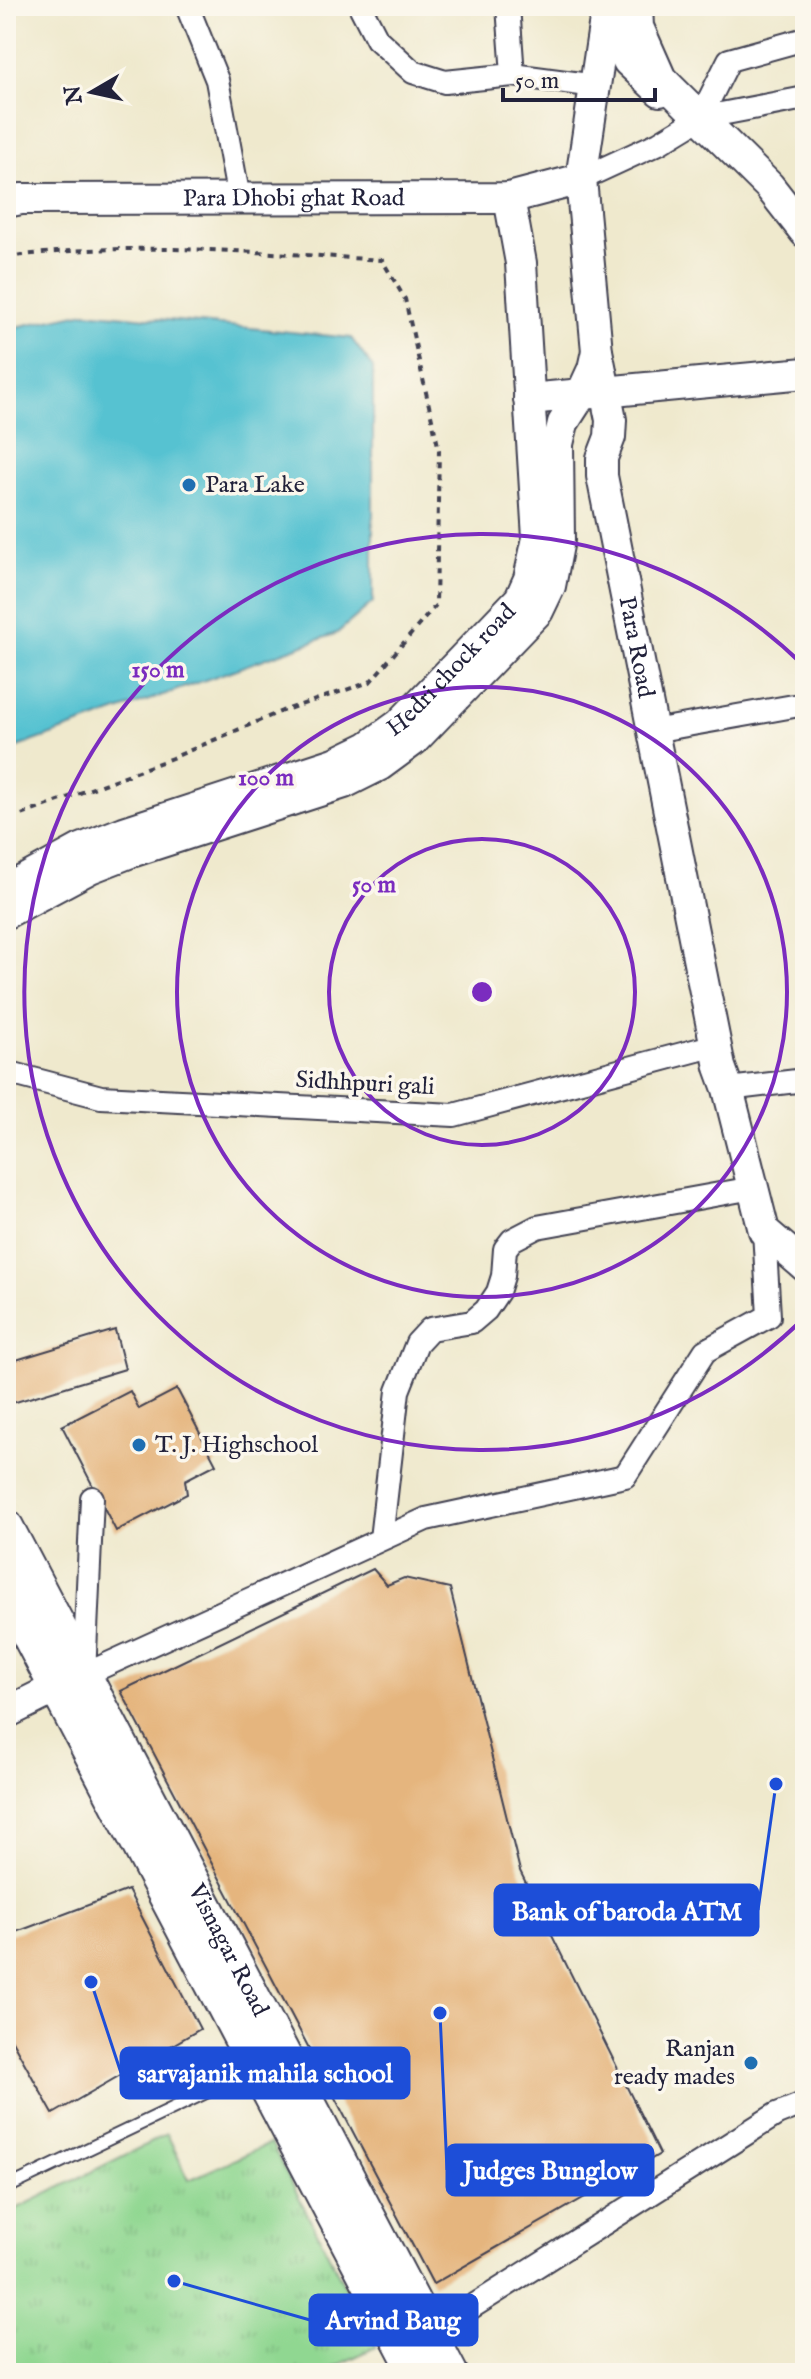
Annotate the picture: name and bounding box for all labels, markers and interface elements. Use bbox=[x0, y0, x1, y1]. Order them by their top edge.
north arrow bbox=[52, 52, 132, 132]
scale bar bbox=[503, 52, 655, 102]
text: 50 m bbox=[515, 66, 559, 97]
text: N bbox=[59, 83, 90, 107]
street label: Para Dhobi ghat Road bbox=[183, 183, 405, 214]
place label: Para Lake bbox=[205, 470, 305, 501]
marker: Para Lake bbox=[180, 476, 198, 494]
street label: Para Road bbox=[611, 594, 661, 701]
street label: Hedri chock road bbox=[381, 597, 523, 744]
text: 150 m bbox=[131, 655, 185, 686]
text: 100 m bbox=[238, 763, 295, 794]
text: 50 m bbox=[352, 870, 397, 901]
centre of rings bbox=[468, 978, 496, 1006]
street label: Sidhhpuri gali bbox=[295, 1065, 435, 1103]
place label: T. J. Highschool bbox=[155, 1430, 318, 1461]
marker: T. J. Highschool bbox=[130, 1436, 148, 1454]
street label: Visnagar Road bbox=[180, 1878, 276, 2022]
callout: Bank of baroda ATM bbox=[495, 1885, 758, 1935]
text: Bank of baroda ATM bbox=[512, 1896, 743, 1929]
place label: Ranjan ready mades bbox=[614, 2034, 735, 2093]
callout: sarvajanik mahila school bbox=[121, 2048, 409, 2098]
marker: Ranjan ready mades bbox=[742, 2054, 760, 2072]
text: sarvajanik mahila school bbox=[137, 2058, 394, 2091]
callout: Judges Bunglow bbox=[447, 2145, 653, 2195]
text: Judges Bunglow bbox=[460, 2155, 638, 2188]
callout: Arvind Baug bbox=[310, 2295, 477, 2345]
text: Arvind Baug bbox=[324, 2305, 461, 2338]

